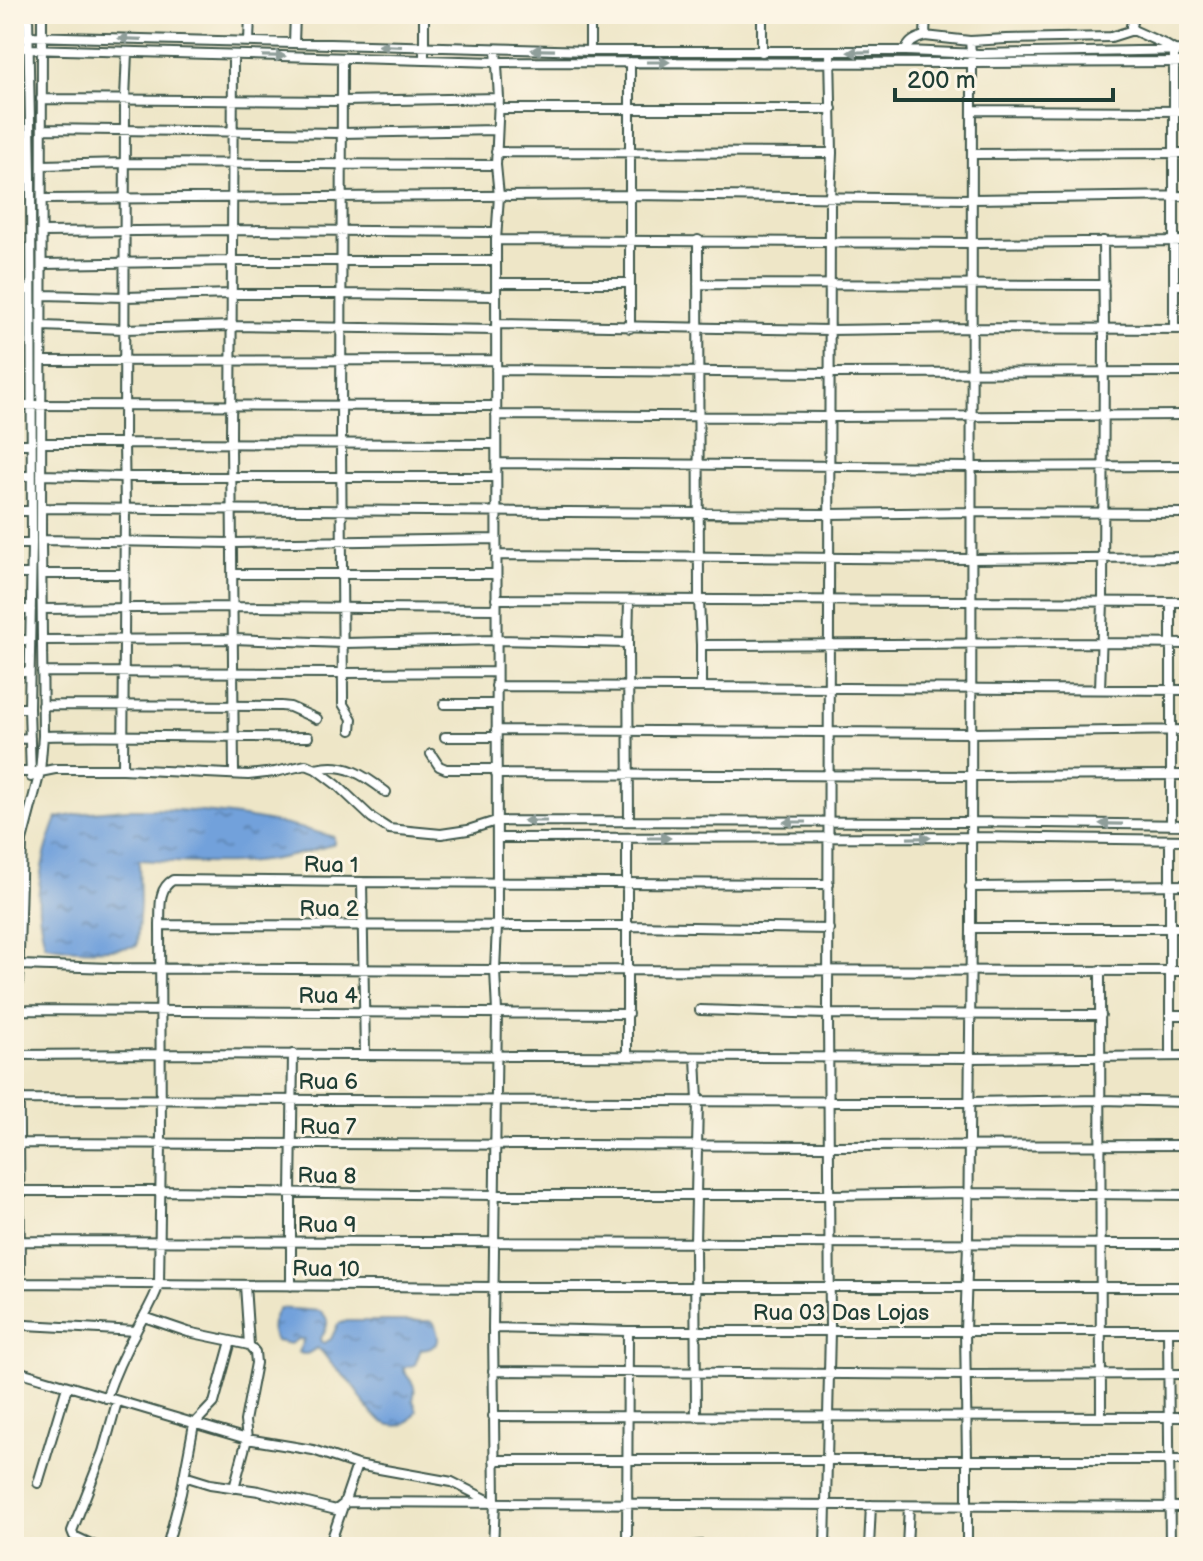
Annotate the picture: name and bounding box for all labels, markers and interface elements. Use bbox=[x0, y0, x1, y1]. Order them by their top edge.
one-way arrow bbox=[117, 32, 142, 45]
one-way arrow bbox=[377, 40, 402, 52]
one-way arrow bbox=[530, 44, 555, 56]
one-way arrow bbox=[846, 46, 871, 58]
one-way arrow bbox=[262, 49, 287, 62]
scale bar bbox=[895, 52, 1113, 102]
one-way arrow bbox=[646, 56, 671, 68]
text: 200 m bbox=[907, 66, 976, 95]
one-way arrow bbox=[522, 815, 547, 827]
one-way arrow bbox=[782, 816, 807, 828]
one-way arrow bbox=[1098, 818, 1123, 831]
one-way arrow bbox=[647, 832, 672, 844]
one-way arrow bbox=[907, 832, 932, 844]
street label: Rua 1 bbox=[303, 852, 359, 879]
street label: Rua 2 bbox=[299, 896, 359, 923]
street label: Rua 4 bbox=[298, 983, 358, 1010]
street label: Rua 6 bbox=[298, 1069, 358, 1096]
street label: Rua 7 bbox=[300, 1114, 356, 1141]
street label: Rua 8 bbox=[297, 1162, 357, 1191]
street label: Rua 9 bbox=[297, 1212, 357, 1239]
street label: Rua 10 bbox=[292, 1255, 360, 1284]
street label: Rua 03 Das Lojas bbox=[753, 1300, 929, 1327]

